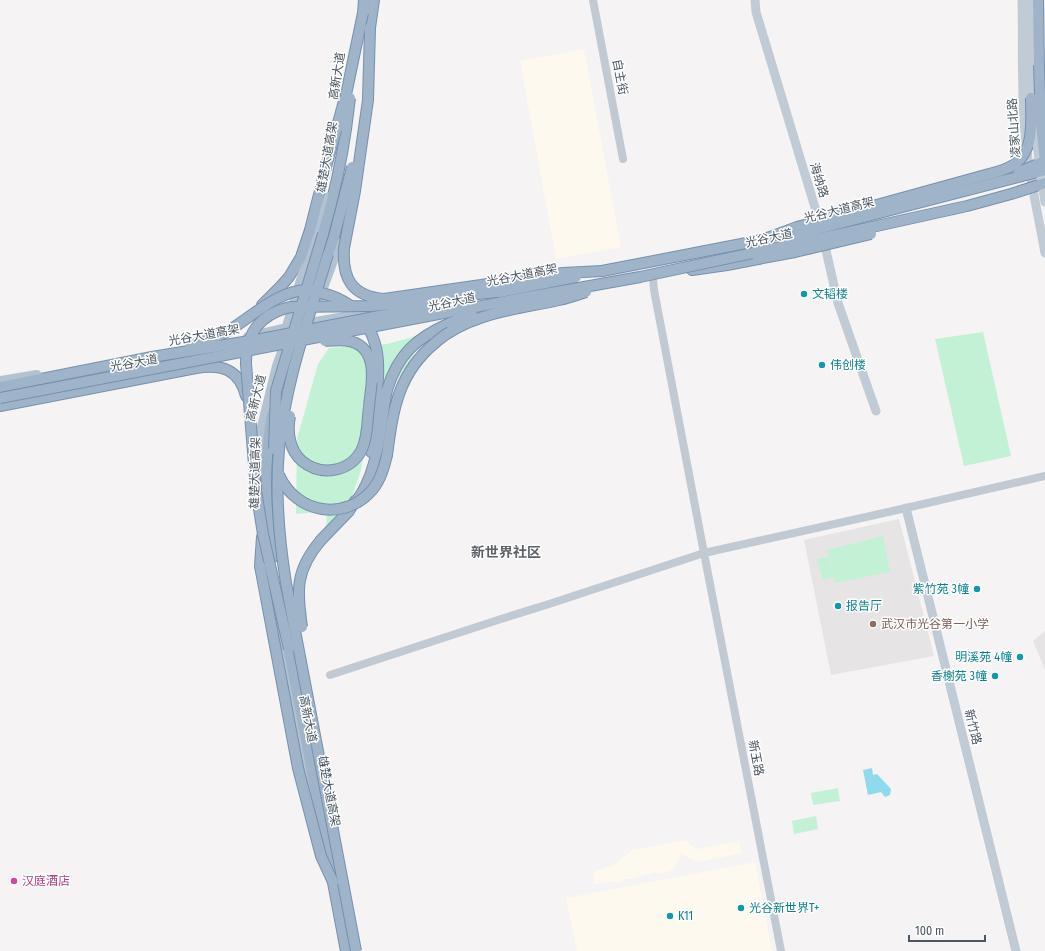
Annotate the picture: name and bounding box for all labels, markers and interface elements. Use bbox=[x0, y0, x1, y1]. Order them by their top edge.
street label: 高新大道 bbox=[326, 51, 348, 101]
street label: 自主街 bbox=[610, 58, 630, 96]
street label: 凌家山北路 bbox=[1005, 98, 1023, 158]
street label: 雄楚大道高架 bbox=[314, 120, 340, 194]
street label: 海纳路 bbox=[807, 161, 831, 199]
street label: 光谷大道高架 bbox=[802, 194, 876, 226]
street label: 光谷大道 bbox=[744, 226, 794, 250]
street label: 光谷大道高架 bbox=[485, 261, 559, 289]
place label: 文韬楼 bbox=[812, 287, 848, 301]
marker: 文韬楼 bbox=[799, 289, 809, 299]
street label: 光谷大道 bbox=[427, 290, 477, 314]
street label: 光谷大道高架 bbox=[167, 322, 241, 348]
street label: 光谷大道 bbox=[109, 352, 159, 374]
place label: 伟创楼 bbox=[830, 358, 866, 372]
marker: 伟创楼 bbox=[817, 360, 827, 370]
street label: 高新大道 bbox=[243, 373, 269, 423]
street label: 雄楚大道高架 bbox=[247, 437, 263, 509]
district label: 新世界社区 bbox=[471, 544, 541, 561]
place label: 紫竹苑 3幢 bbox=[913, 582, 969, 596]
marker: 紫竹苑 3幢 bbox=[972, 584, 982, 594]
place label: 报告厅 bbox=[846, 599, 882, 613]
marker: 报告厅 bbox=[833, 601, 843, 611]
place label: 武汉市光谷第一小学 bbox=[881, 617, 989, 631]
marker: 武汉市光谷第一小学 bbox=[868, 619, 878, 629]
place label: 明溪苑 4幢 bbox=[955, 650, 1012, 664]
marker: 明溪苑 4幢 bbox=[1015, 652, 1025, 662]
place label: 香榭苑 3幢 bbox=[931, 669, 987, 683]
marker: 香榭苑 3幢 bbox=[990, 671, 1000, 681]
street label: 高新大道 bbox=[297, 694, 319, 744]
street label: 新竹路 bbox=[962, 708, 984, 746]
street label: 新玉路 bbox=[746, 739, 766, 777]
street label: 雄楚大道高架 bbox=[315, 754, 343, 828]
place label: 汉庭酒店 bbox=[22, 874, 70, 888]
marker: 汉庭酒店 bbox=[9, 876, 19, 886]
place label: 光谷新世界T+ bbox=[749, 901, 819, 915]
marker: 光谷新世界T+ bbox=[736, 903, 746, 913]
place label: K11 bbox=[678, 909, 693, 923]
marker: K11 bbox=[665, 911, 675, 921]
scale bar bbox=[909, 917, 985, 943]
text: 100 m bbox=[915, 924, 944, 938]

